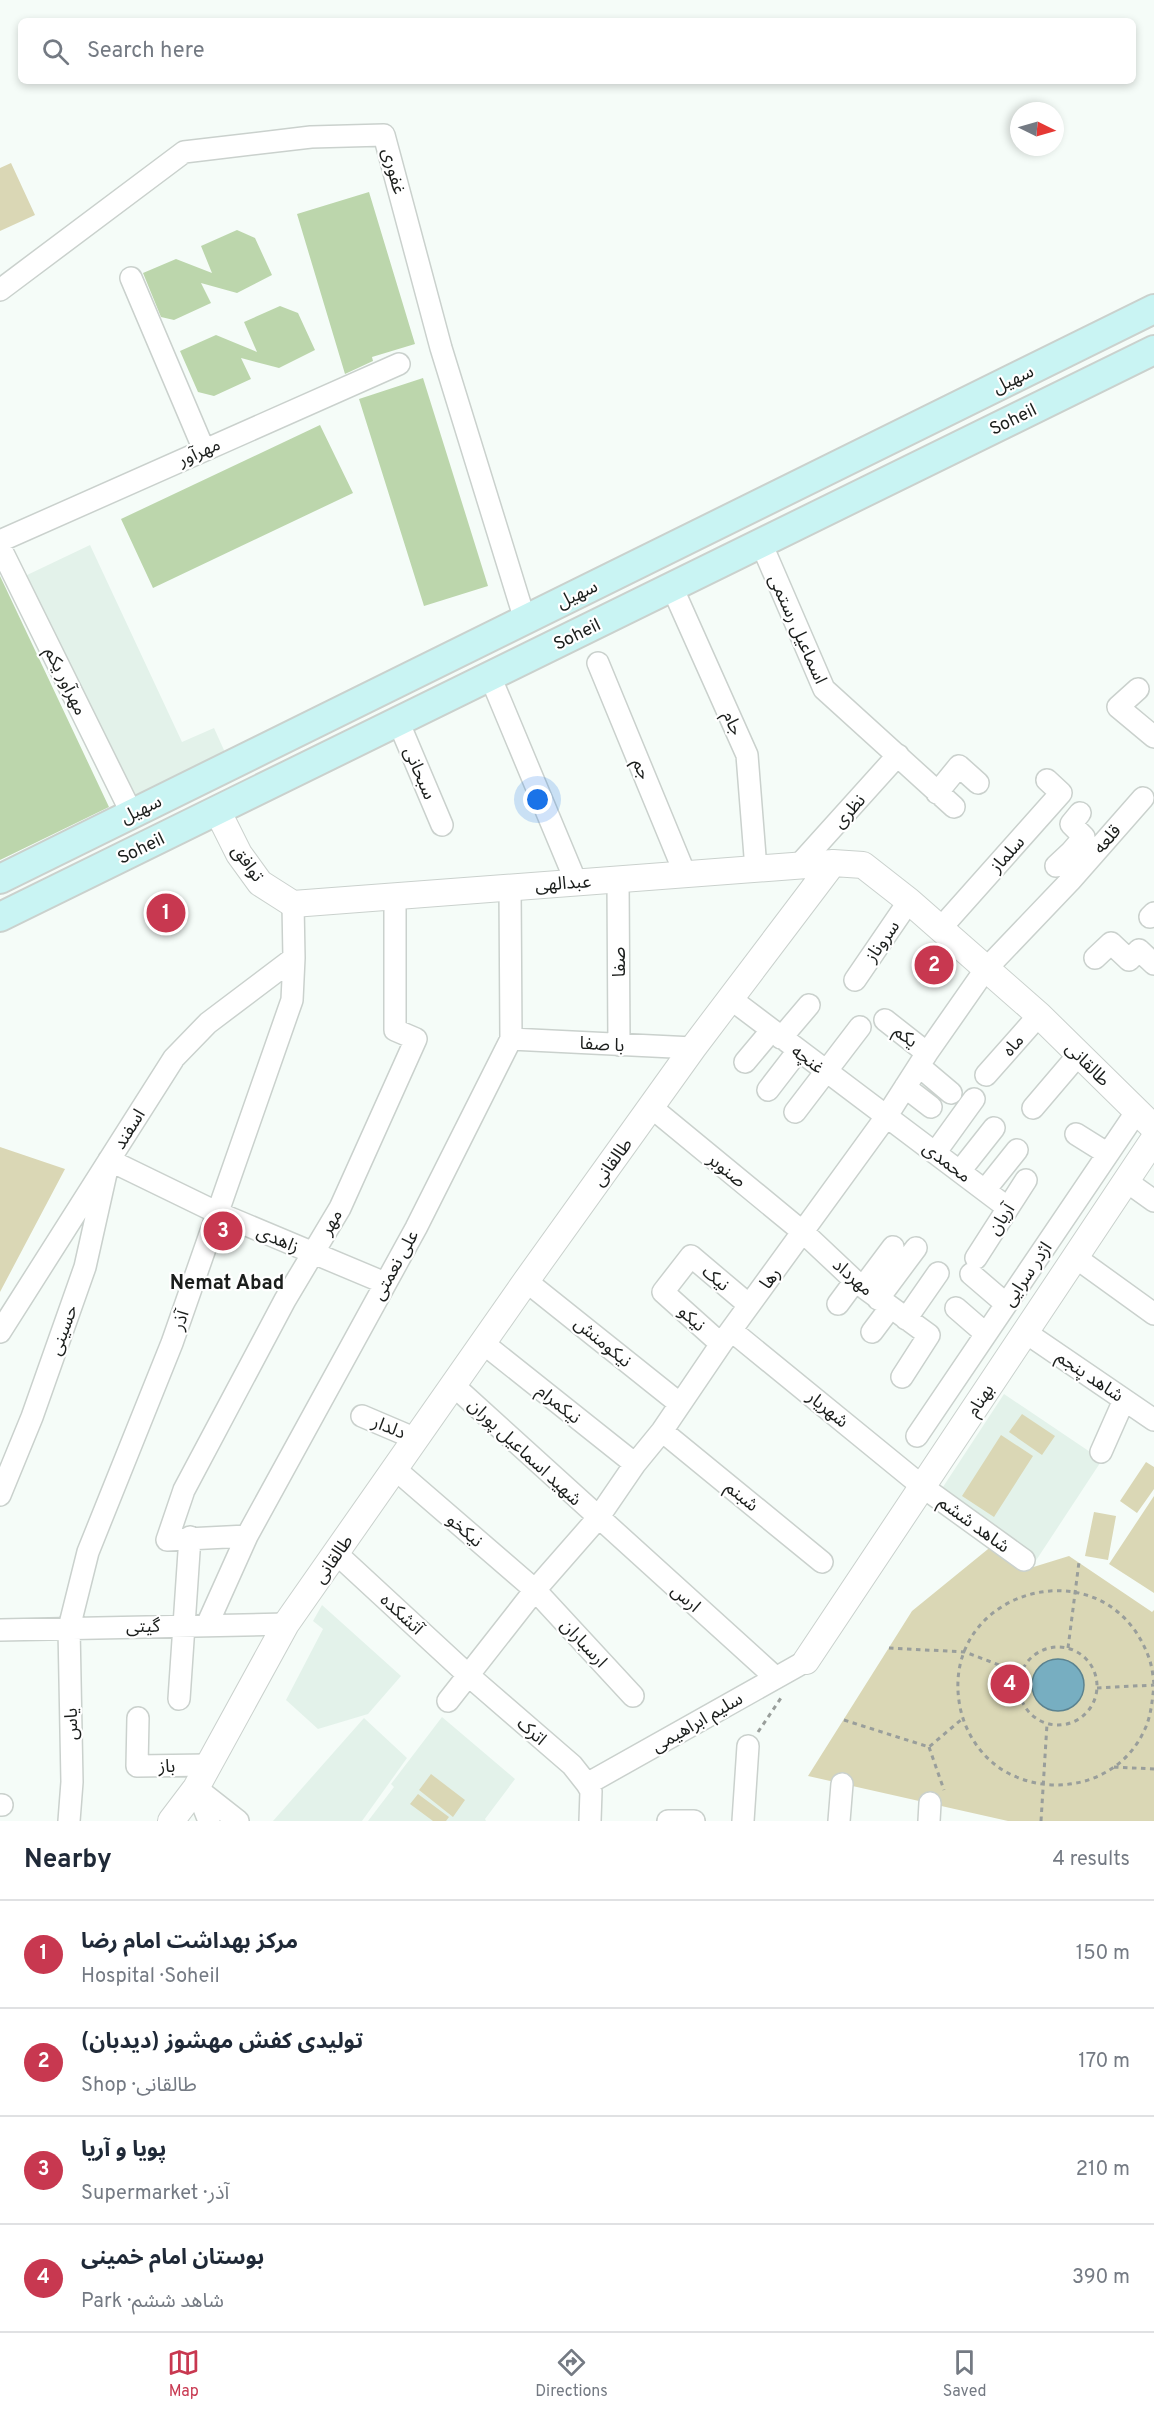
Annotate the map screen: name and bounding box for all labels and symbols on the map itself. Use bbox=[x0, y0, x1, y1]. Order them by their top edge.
north arrow bbox=[1010, 102, 1064, 156]
street label: غفوری bbox=[375, 146, 410, 197]
street label: سهیل bbox=[989, 361, 1038, 400]
street label: Soheil bbox=[986, 399, 1041, 442]
street label: مهرآور bbox=[174, 434, 224, 473]
street label: اسماعیل رستمی bbox=[762, 571, 831, 688]
street label: سهیل bbox=[553, 576, 602, 615]
street label: Soheil bbox=[550, 614, 605, 657]
street label: مهرآور یکم bbox=[38, 644, 91, 720]
street label: جام bbox=[715, 708, 747, 740]
street label: سبحانی bbox=[397, 744, 440, 803]
street label: جم bbox=[626, 756, 655, 783]
your location bbox=[523, 785, 552, 814]
street label: نظری bbox=[829, 790, 872, 834]
street label: سهیل bbox=[117, 791, 166, 830]
street label: قلعه bbox=[1089, 821, 1127, 859]
street label: Soheil bbox=[114, 828, 169, 871]
street label: سلماز bbox=[985, 832, 1031, 879]
street label: توافق bbox=[226, 841, 268, 887]
street label: عبدالهی bbox=[534, 871, 592, 898]
pin: 1 bbox=[146, 890, 186, 936]
street label: سروناز bbox=[860, 916, 906, 968]
pin: 2 bbox=[914, 942, 954, 988]
street label: صفا bbox=[609, 947, 632, 977]
street label: یکم bbox=[888, 1021, 922, 1054]
street label: ماه bbox=[998, 1030, 1030, 1062]
street label: با صفا bbox=[579, 1033, 625, 1058]
street label: طالقانی bbox=[1060, 1038, 1114, 1092]
street label: غنچه bbox=[786, 1040, 828, 1080]
street label: اسفند bbox=[109, 1105, 151, 1154]
street label: طالقانی bbox=[588, 1134, 638, 1192]
street label: محمدی bbox=[917, 1138, 975, 1189]
street label: صنوبر bbox=[701, 1148, 750, 1194]
street label: آریان bbox=[984, 1199, 1021, 1240]
street label: مهر bbox=[315, 1206, 349, 1241]
pin: 3 bbox=[204, 1208, 242, 1254]
street label: زاهدی bbox=[253, 1221, 302, 1260]
street label: علی نعمتی bbox=[368, 1227, 425, 1305]
street label: اژدر سرایی bbox=[998, 1238, 1058, 1312]
street label: مهرداد bbox=[827, 1254, 877, 1302]
street label: نیک bbox=[696, 1261, 734, 1297]
street label: رها bbox=[756, 1263, 787, 1294]
district label: Nemat Abad bbox=[170, 1271, 284, 1297]
street label: نیکو bbox=[672, 1301, 710, 1337]
street label: حسینی bbox=[45, 1302, 84, 1359]
street label: آذر bbox=[167, 1307, 196, 1334]
street label: نیکومنش bbox=[569, 1313, 636, 1373]
street label: شاهد پنجم bbox=[1051, 1346, 1127, 1408]
street label: نیکمرام bbox=[530, 1380, 585, 1431]
street label: بهنام bbox=[962, 1380, 1001, 1422]
street label: شهریار bbox=[801, 1386, 853, 1434]
street label: شهید اسماعیل پوران bbox=[462, 1394, 586, 1512]
street label: دلدار bbox=[368, 1411, 408, 1445]
street label: شبنم bbox=[720, 1477, 763, 1518]
street label: شاهد ششم bbox=[933, 1492, 1013, 1559]
street label: نیکخو bbox=[441, 1509, 487, 1553]
street label: طالقانی bbox=[309, 1531, 359, 1589]
street label: ارس bbox=[665, 1580, 705, 1618]
street label: آتشکده bbox=[375, 1589, 428, 1641]
street label: ارسباران bbox=[554, 1615, 611, 1673]
street label: گیتی bbox=[126, 1616, 161, 1639]
pin: 4 bbox=[990, 1662, 1030, 1706]
street label: سلیم ابراهیمی bbox=[648, 1688, 747, 1759]
street label: یاس bbox=[61, 1708, 84, 1740]
street label: اترک bbox=[511, 1713, 551, 1751]
street label: باز bbox=[157, 1756, 176, 1779]

